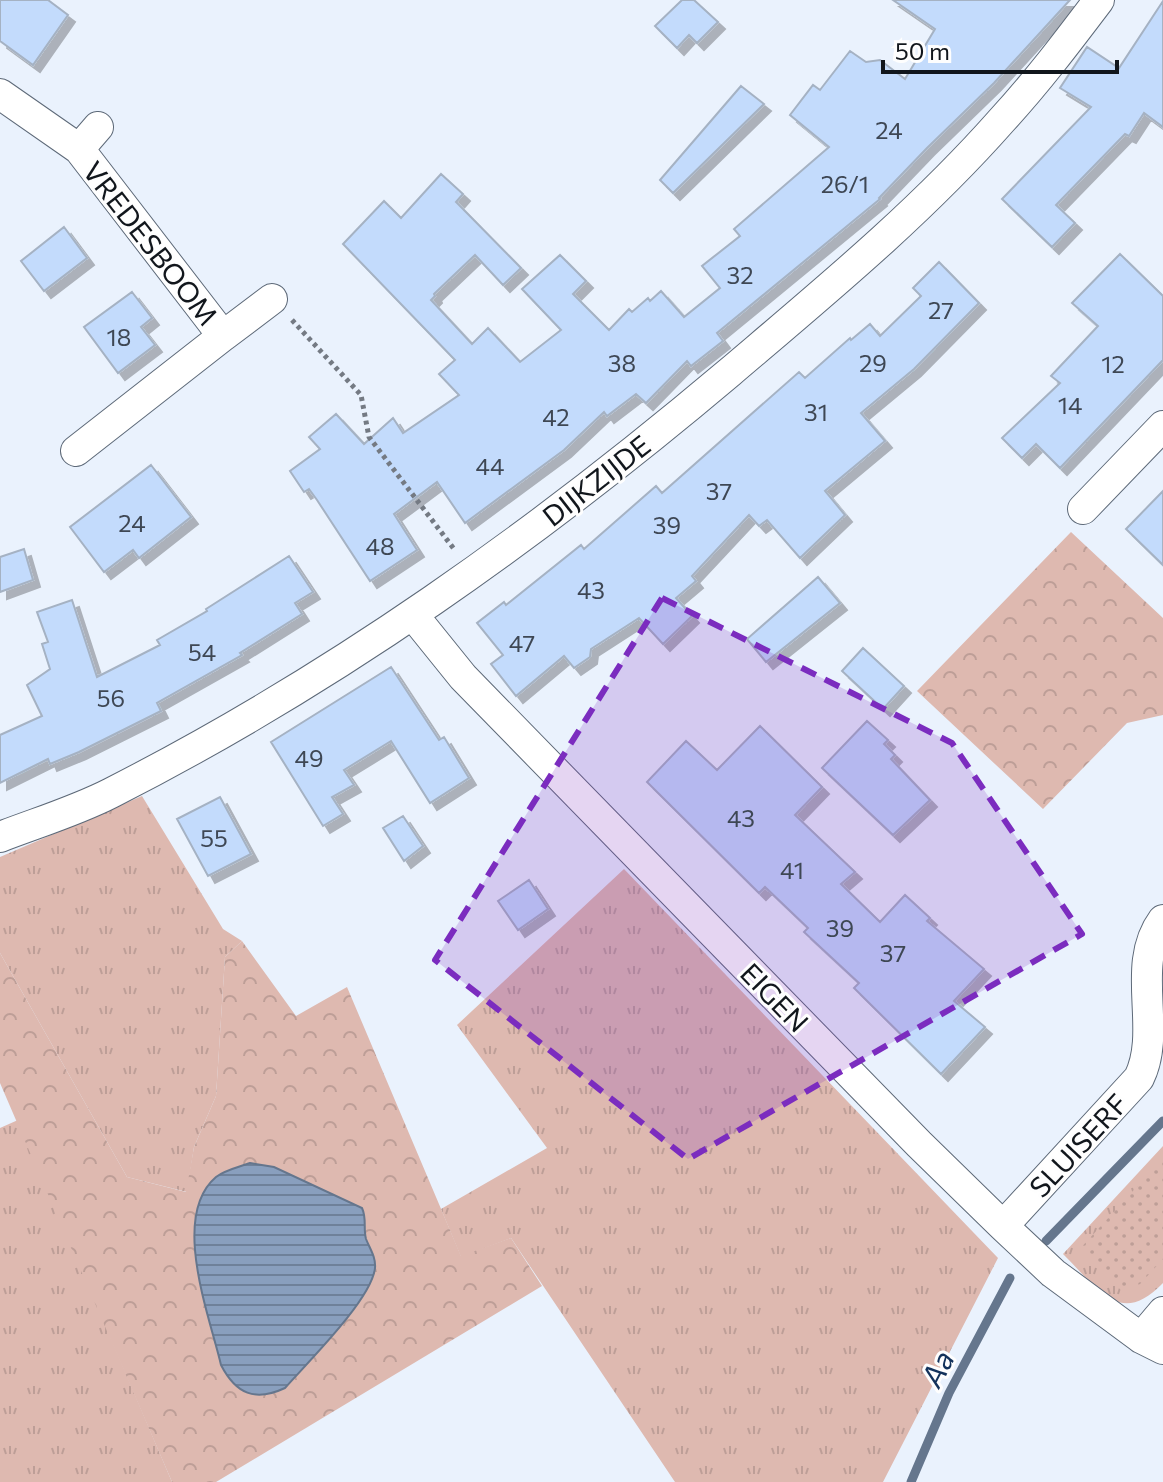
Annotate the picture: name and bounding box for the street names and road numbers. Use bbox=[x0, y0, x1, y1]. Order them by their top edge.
street label: VREDESBOOM bbox=[77, 154, 225, 332]
street label: DIJKZIJDE bbox=[535, 427, 657, 533]
street label: EIGEN bbox=[734, 955, 816, 1039]
street label: SLUISERF bbox=[1022, 1086, 1134, 1204]

